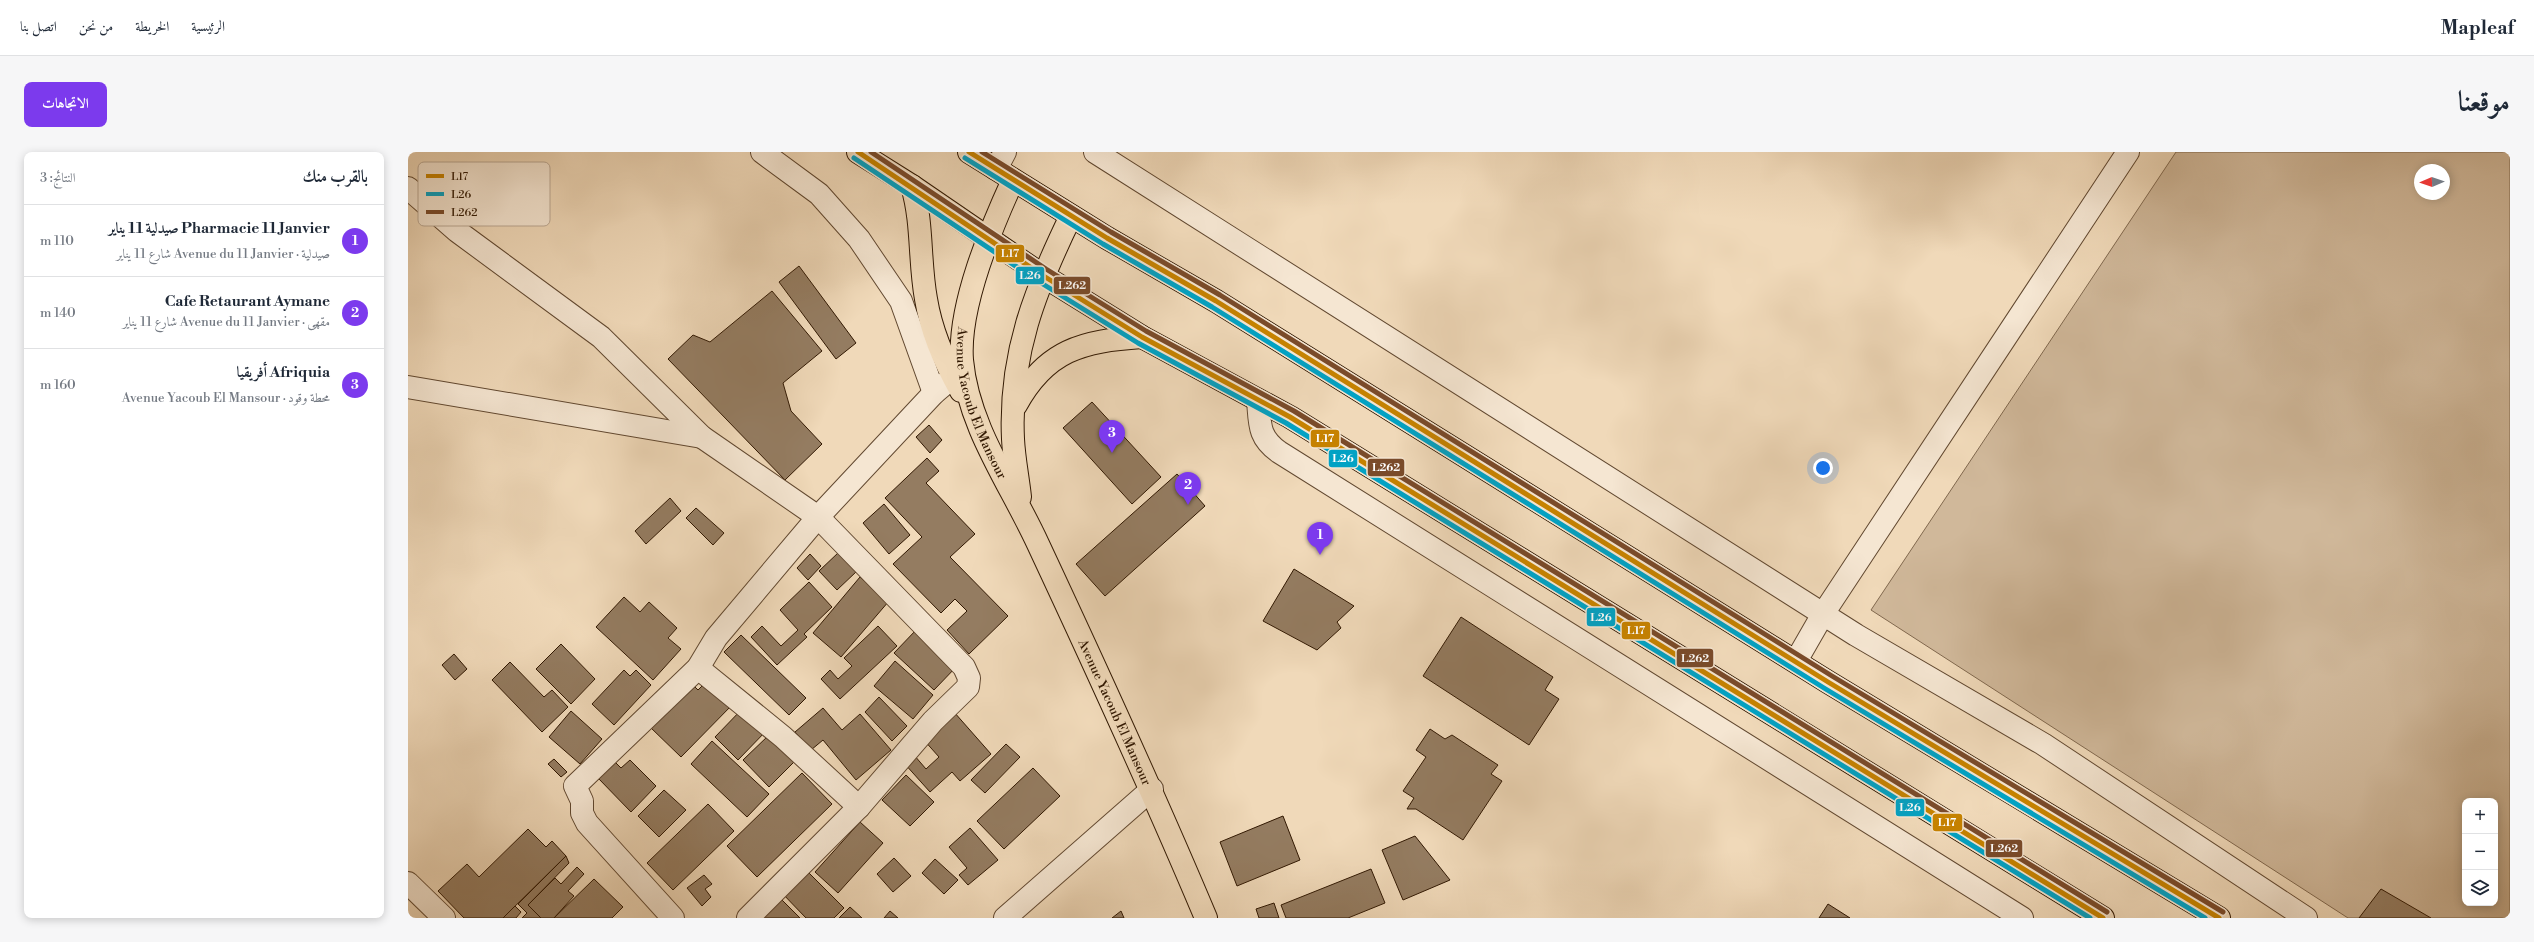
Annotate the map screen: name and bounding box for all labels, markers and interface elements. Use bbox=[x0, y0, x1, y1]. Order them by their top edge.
text: Mapleaf bbox=[2441, 16, 2514, 40]
text: اتصل بنا bbox=[20, 18, 57, 36]
text: من نحن bbox=[79, 18, 113, 36]
text: الخريطة bbox=[135, 18, 169, 36]
text: الرئيسية bbox=[191, 18, 225, 36]
button: الاتجاهات bbox=[24, 82, 107, 127]
text: موقعنا bbox=[2458, 85, 2510, 120]
legend bbox=[418, 162, 550, 226]
north arrow bbox=[2414, 164, 2450, 200]
text: بالقرب منك bbox=[302, 166, 368, 188]
text: النتائج: 3 bbox=[40, 170, 76, 186]
text: L17 bbox=[451, 170, 468, 184]
text: L26 bbox=[451, 188, 472, 202]
text: L262 bbox=[451, 206, 478, 220]
text: Pharmacie 11 Janvier صيدلية 11 يناير bbox=[108, 219, 330, 238]
text: 110 m bbox=[40, 233, 74, 249]
text: 1 bbox=[352, 233, 358, 249]
line badge: L17 bbox=[995, 244, 1025, 263]
text: صيدلية · Avenue du 11 Janvier شارع 11 يناير bbox=[116, 246, 330, 262]
text: L17 bbox=[1001, 247, 1020, 261]
line badge: L26 bbox=[1015, 266, 1045, 285]
text: L26 bbox=[1019, 269, 1041, 283]
line badge: L262 bbox=[1053, 276, 1091, 295]
text: L262 bbox=[1058, 279, 1086, 293]
text: Cafe Retaurant Aymane bbox=[165, 292, 330, 311]
text: 140 m bbox=[40, 305, 76, 321]
text: 2 bbox=[351, 305, 359, 321]
text: مقهى · Avenue du 11 Janvier شارع 11 يناير bbox=[122, 314, 330, 330]
street label: Avenue Yacoub El Mansour bbox=[953, 325, 1010, 482]
text: Afriquia أفريقيا bbox=[237, 363, 330, 382]
text: 160 m bbox=[40, 377, 76, 393]
text: 3 bbox=[351, 377, 359, 393]
text: محطة وقود · Avenue Yacoub El Mansour bbox=[122, 390, 330, 406]
pin: 3 bbox=[1099, 420, 1125, 453]
line badge: L17 bbox=[1310, 429, 1340, 448]
text: L17 bbox=[1316, 432, 1335, 446]
line badge: L26 bbox=[1328, 449, 1358, 468]
text: L26 bbox=[1332, 452, 1354, 466]
line badge: L262 bbox=[1367, 458, 1405, 477]
your location bbox=[1813, 458, 1833, 478]
text: L262 bbox=[1372, 461, 1400, 475]
pin: 2 bbox=[1175, 472, 1201, 505]
pin: 1 bbox=[1307, 522, 1333, 555]
line badge: L26 bbox=[1586, 607, 1616, 627]
text: L26 bbox=[1590, 611, 1612, 625]
line badge: L17 bbox=[1621, 621, 1651, 640]
text: L17 bbox=[1627, 624, 1646, 638]
street label: Avenue Yacoub El Mansour bbox=[1074, 636, 1155, 788]
line badge: L262 bbox=[1676, 648, 1714, 668]
text: L262 bbox=[1681, 652, 1709, 666]
line badge: L26 bbox=[1895, 798, 1925, 817]
map controls bbox=[2462, 798, 2498, 906]
button: + bbox=[2462, 798, 2498, 834]
text: L26 bbox=[1899, 801, 1921, 815]
line badge: L17 bbox=[1932, 813, 1963, 832]
text: L17 bbox=[1938, 816, 1957, 830]
button: − bbox=[2462, 834, 2498, 870]
line badge: L262 bbox=[1985, 839, 2023, 858]
text: L262 bbox=[1990, 842, 2018, 856]
button: layers bbox=[2462, 870, 2498, 906]

